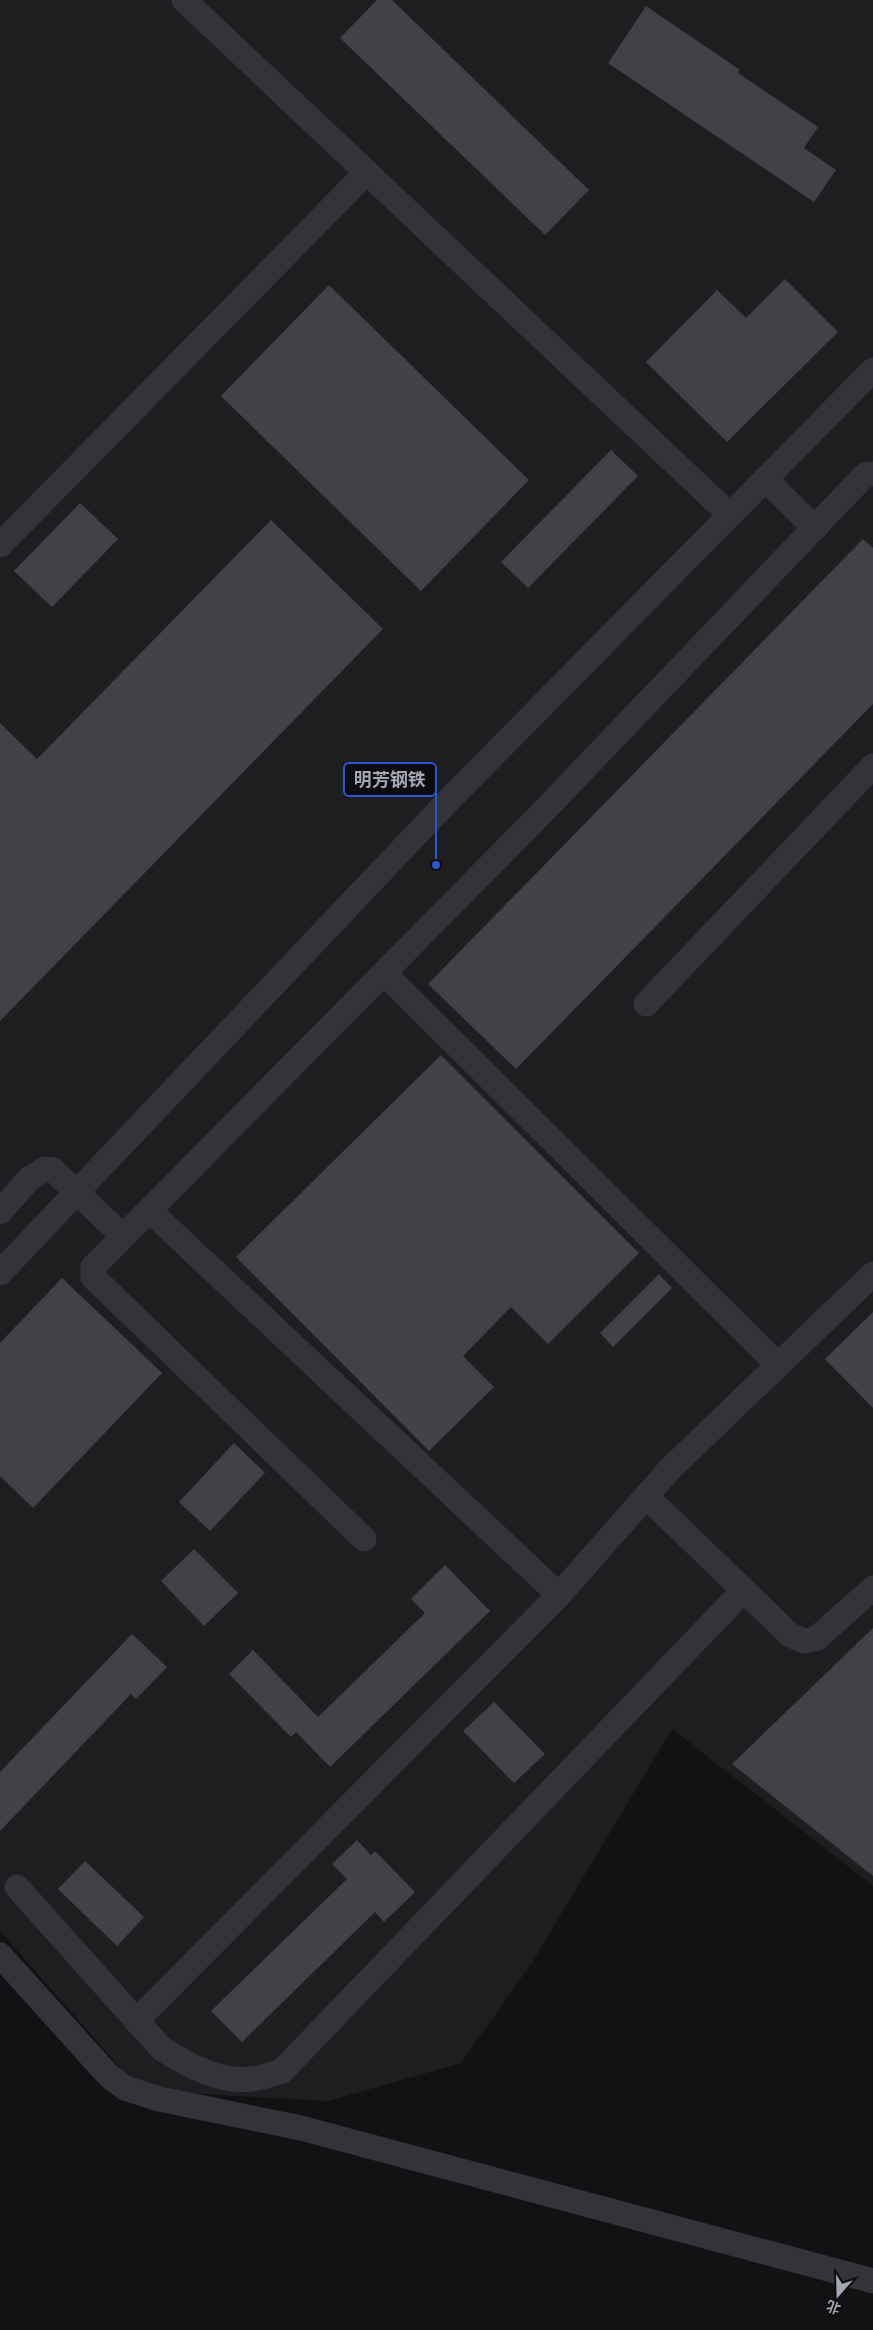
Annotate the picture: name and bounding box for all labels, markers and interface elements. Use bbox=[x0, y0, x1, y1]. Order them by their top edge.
callout: 明芳钢铁 bbox=[344, 763, 436, 796]
text: 明芳钢铁 bbox=[354, 769, 426, 791]
north arrow bbox=[813, 2270, 863, 2320]
text: 北 bbox=[824, 2296, 843, 2317]

